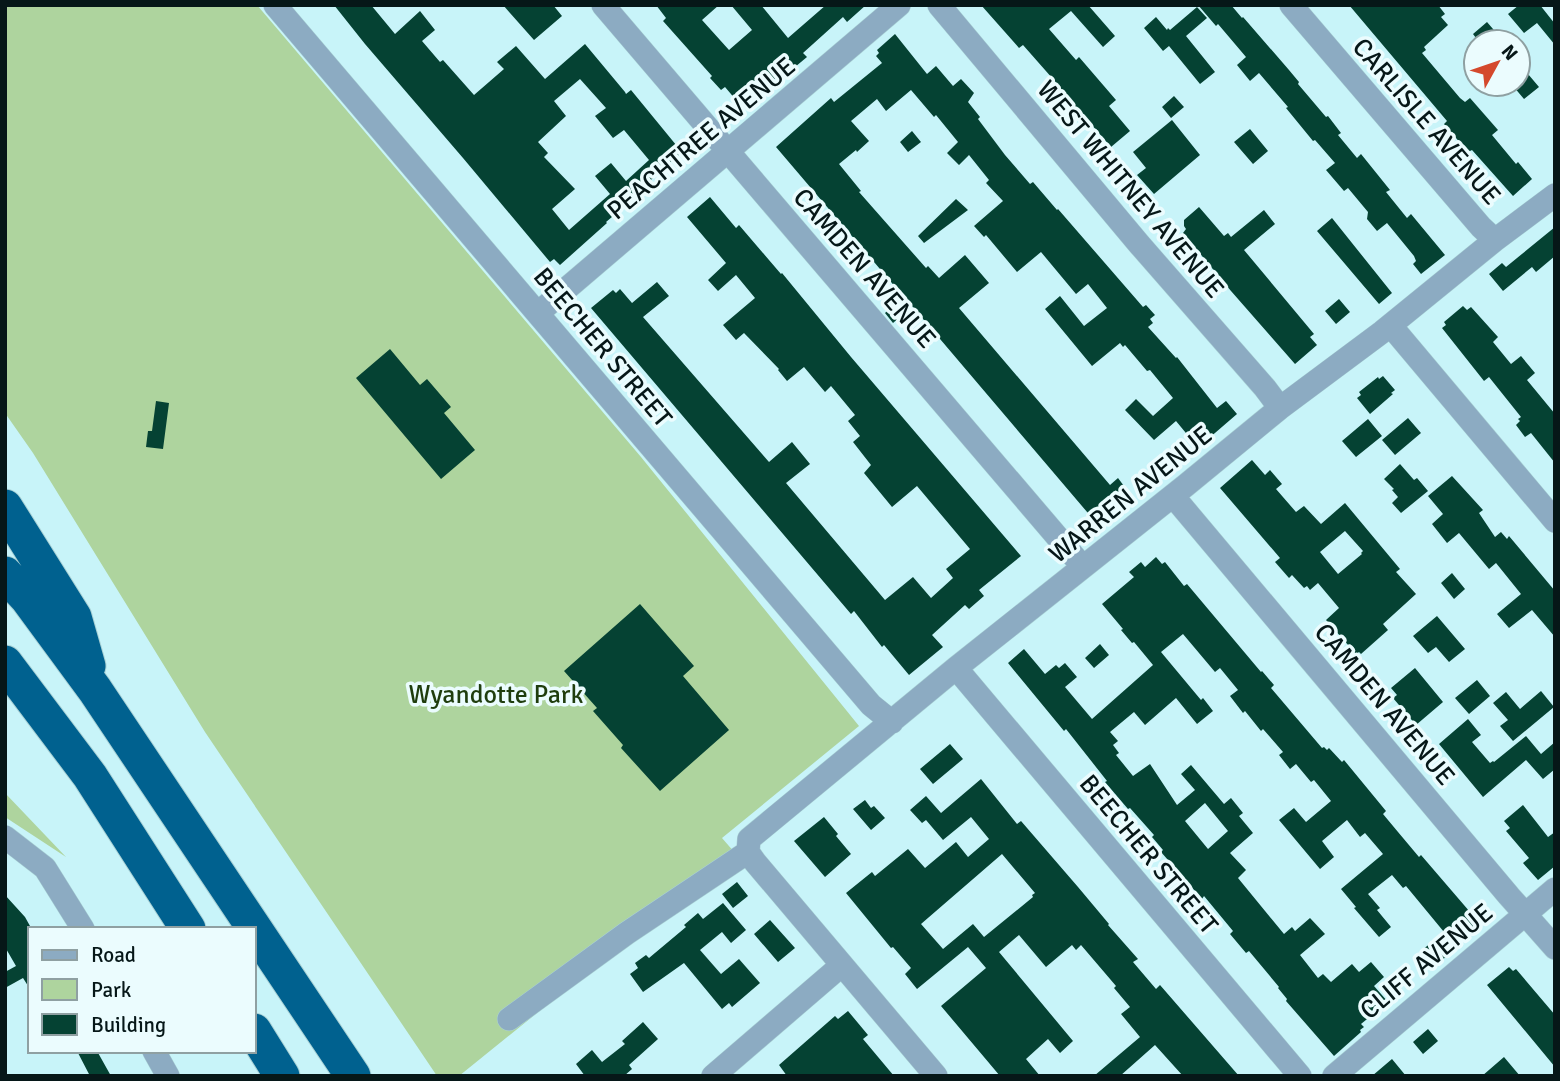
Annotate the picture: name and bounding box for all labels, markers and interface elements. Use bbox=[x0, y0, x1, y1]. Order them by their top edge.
north arrow bbox=[1462, 28, 1532, 98]
street label: CARLISLE AVENUE bbox=[1346, 31, 1508, 211]
street label: PEACHTREE AVENUE bbox=[601, 51, 802, 227]
street label: WEST WHITNEY AVENUE bbox=[1030, 74, 1231, 305]
street label: CAMDEN AVENUE bbox=[786, 182, 942, 355]
street label: BEECHER STREET bbox=[526, 261, 678, 434]
street label: WARREN AVENUE bbox=[1043, 419, 1219, 570]
street label: CAMDEN AVENUE bbox=[1307, 617, 1461, 792]
park label: Wyandotte Park bbox=[409, 679, 583, 711]
street label: BEECHER STREET bbox=[1072, 768, 1224, 941]
street label: CLIFF AVENUE bbox=[1354, 897, 1500, 1027]
legend bbox=[28, 927, 256, 1053]
text: Road bbox=[91, 942, 136, 968]
text: Park bbox=[91, 977, 132, 1003]
text: Building bbox=[91, 1012, 166, 1038]

